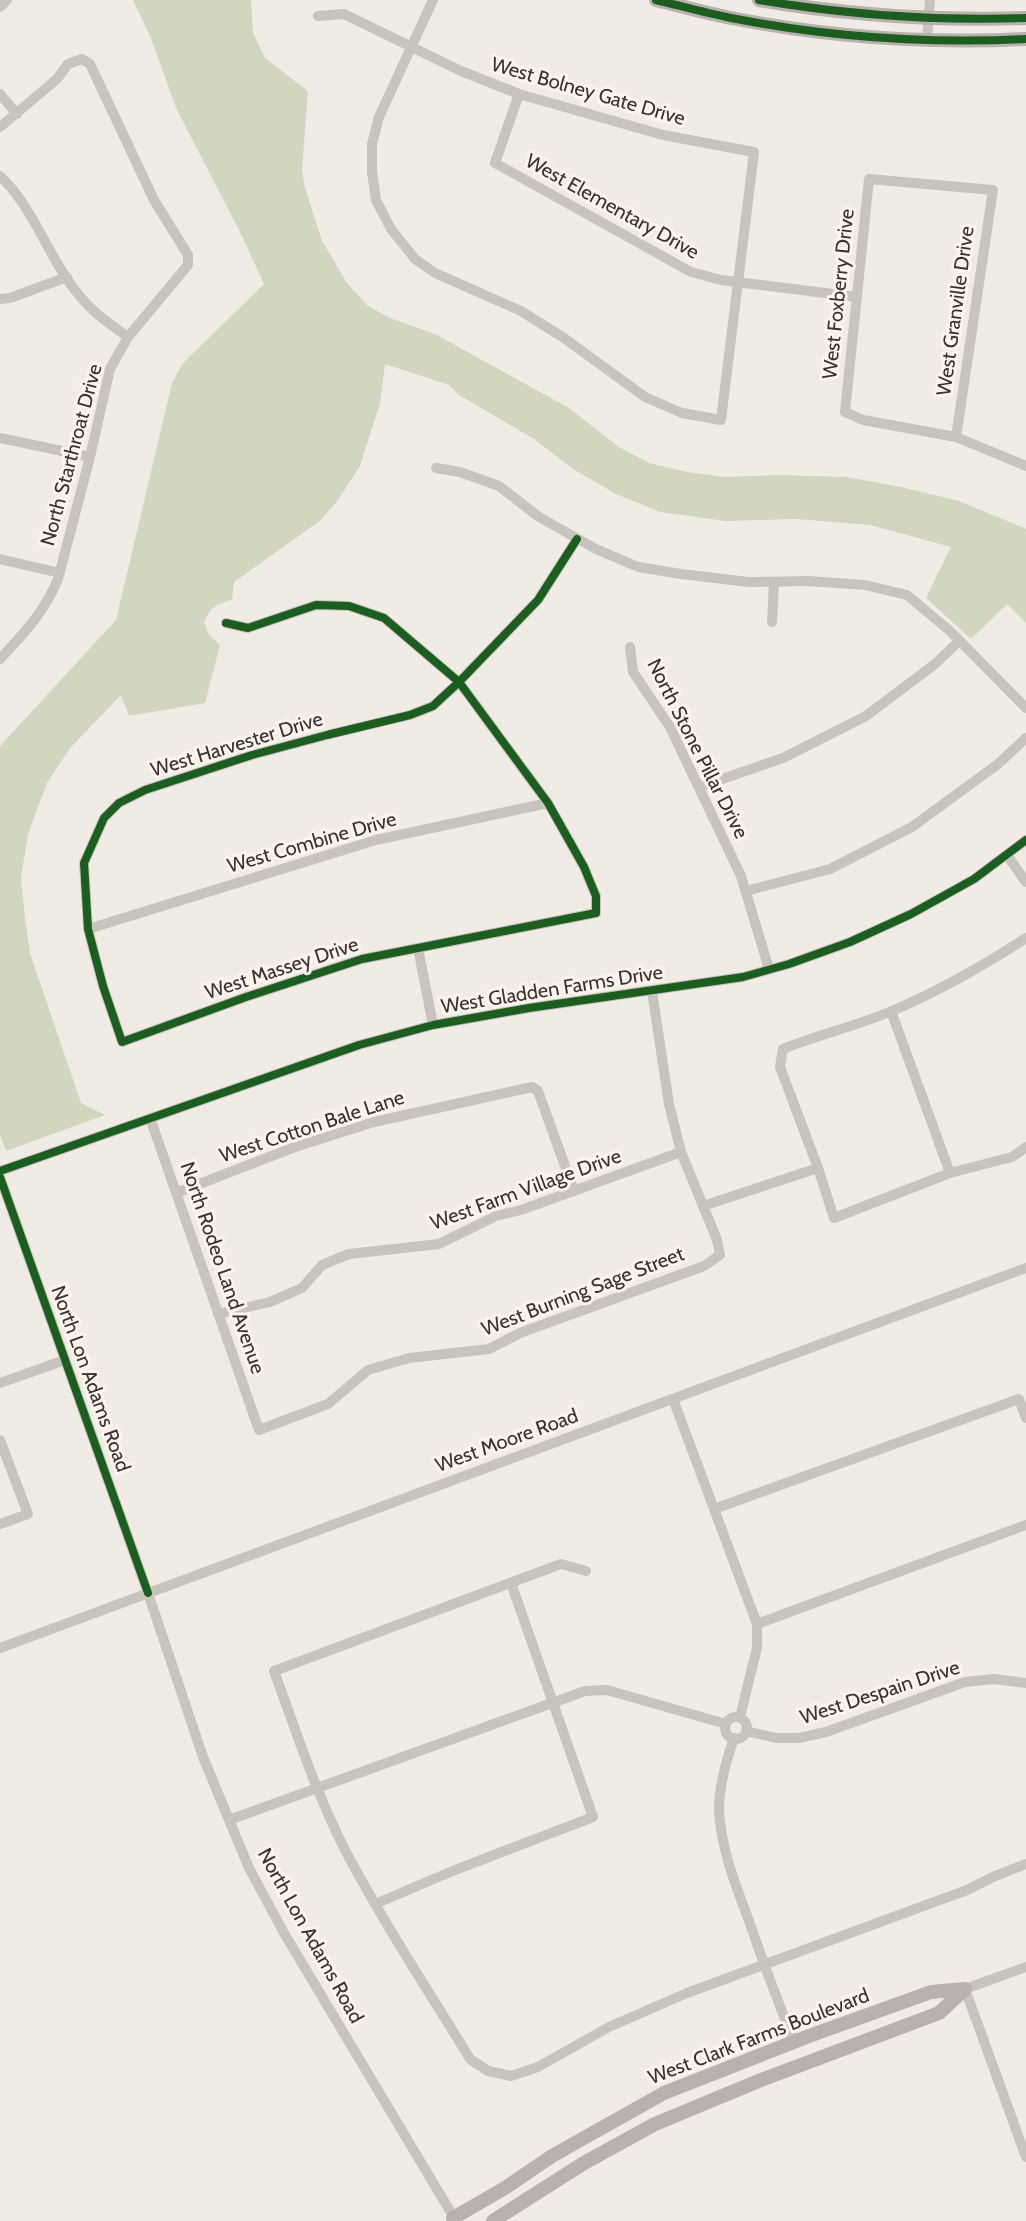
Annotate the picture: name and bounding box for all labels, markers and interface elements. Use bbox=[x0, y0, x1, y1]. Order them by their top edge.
street label: West Bolney Gate Drive bbox=[488, 53, 688, 131]
street label: West Elementary Drive bbox=[521, 149, 703, 265]
street label: West Foxberry Drive bbox=[818, 208, 860, 380]
street label: West Granville Drive bbox=[932, 225, 980, 397]
street label: North Starthroat Drive bbox=[36, 361, 108, 549]
street label: North Stone Pillar Drive bbox=[641, 655, 753, 843]
street label: West Harvester Drive bbox=[148, 707, 326, 783]
street label: West Combine Drive bbox=[225, 807, 399, 879]
street label: West Massey Drive bbox=[202, 933, 362, 1005]
street label: West Gladden Farms Drive bbox=[439, 961, 665, 1019]
street label: West Cotton Bale Lane bbox=[217, 1086, 407, 1168]
street label: West Farm Village Drive bbox=[427, 1144, 625, 1236]
street label: North Rodeo Land Avenue bbox=[174, 1159, 270, 1377]
street label: West Burning Sage Street bbox=[478, 1242, 688, 1342]
street label: North Lon Adams Road bbox=[45, 1283, 135, 1475]
street label: West Moore Road bbox=[432, 1404, 582, 1478]
street label: West Despain Drive bbox=[797, 1656, 963, 1730]
street label: North Lon Adams Road bbox=[252, 1844, 368, 2028]
street label: West Clark Farms Boulevard bbox=[645, 1984, 873, 2090]

